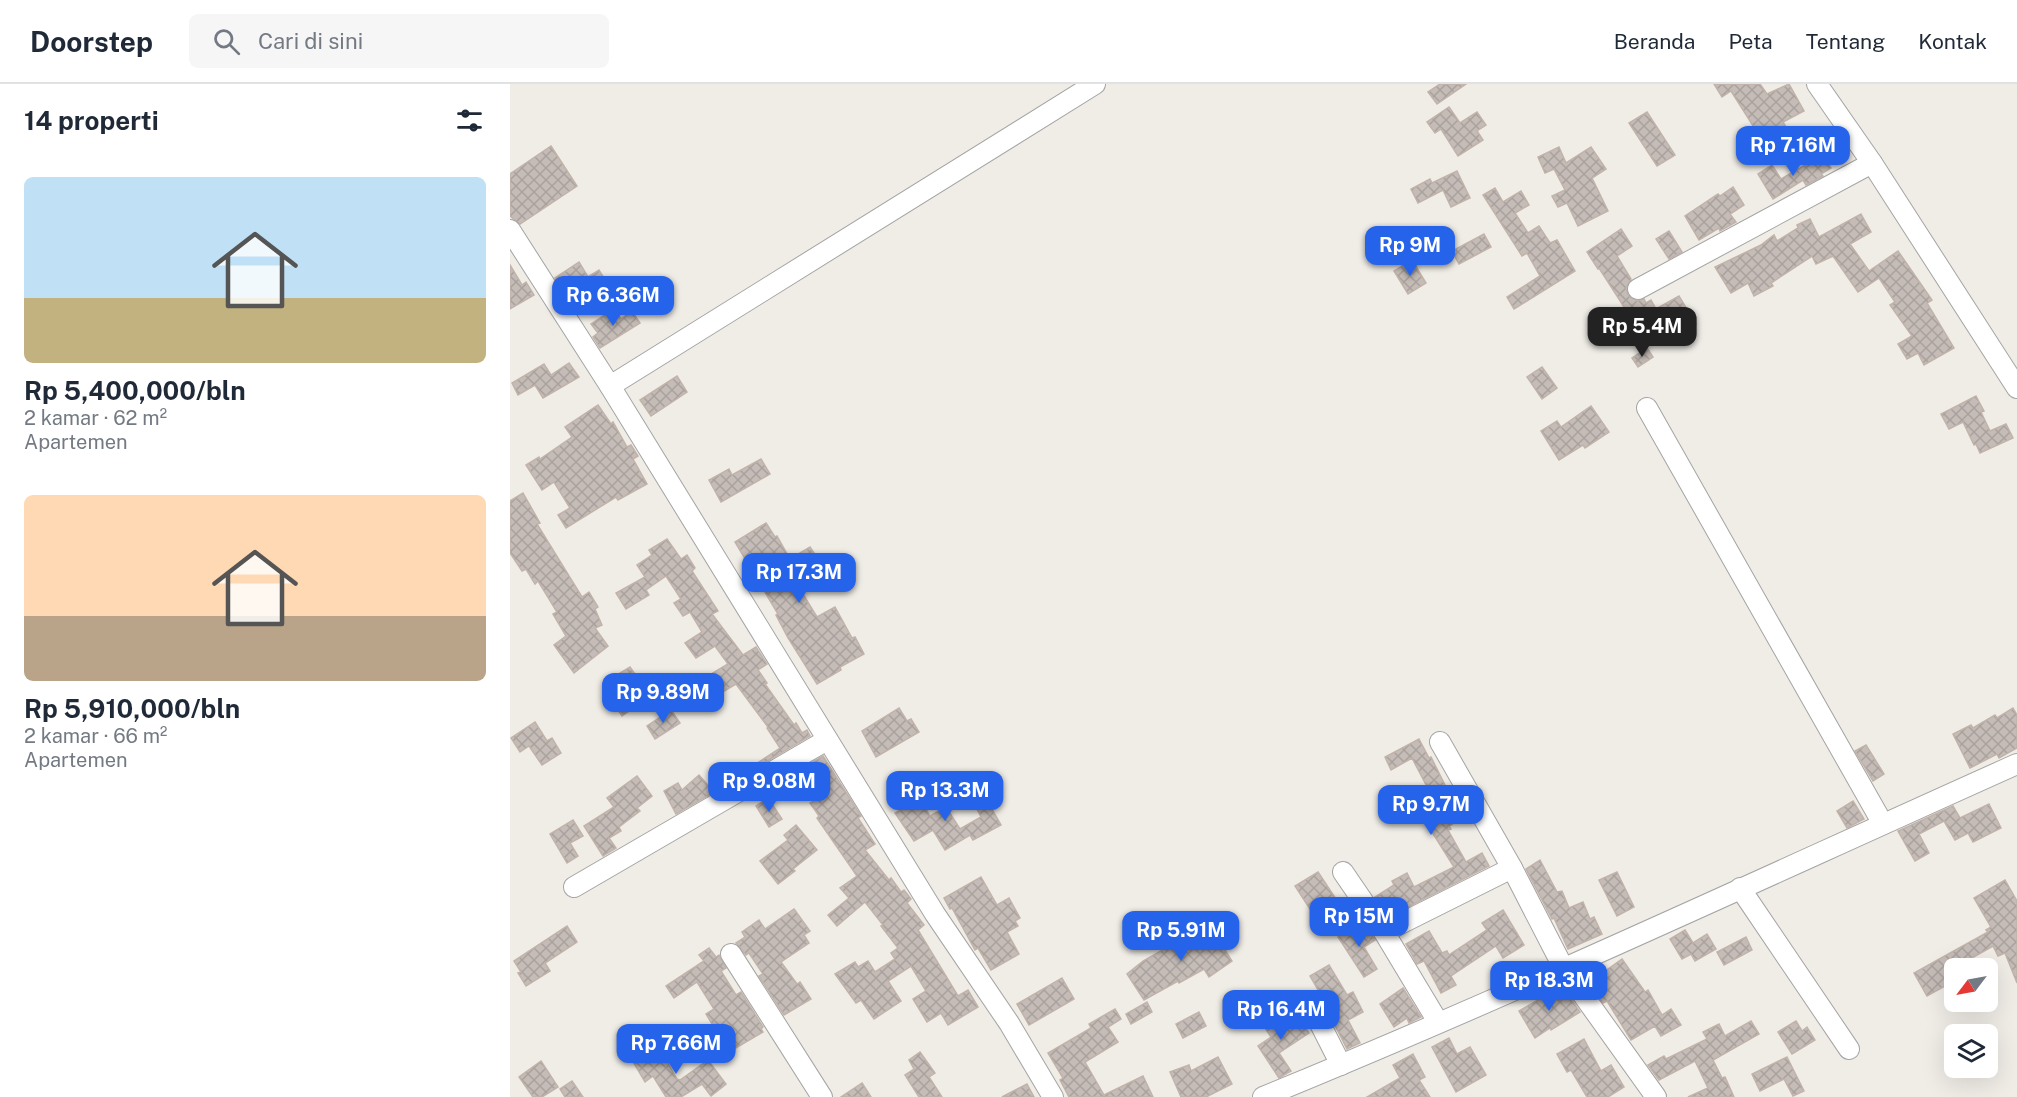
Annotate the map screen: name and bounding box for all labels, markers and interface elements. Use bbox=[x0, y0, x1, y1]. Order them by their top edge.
search box bbox=[189, 14, 609, 68]
text: Doorstep bbox=[30, 25, 153, 58]
icon: search bbox=[210, 25, 243, 58]
text: Cari di sini bbox=[258, 28, 363, 54]
text: Beranda bbox=[1614, 29, 1695, 54]
text: Peta bbox=[1728, 29, 1773, 54]
text: Tentang bbox=[1806, 29, 1885, 54]
text: Kontak bbox=[1918, 29, 1987, 54]
icon: filters bbox=[453, 104, 486, 137]
text: 14 properti bbox=[24, 105, 159, 136]
pin: Rp 7.16M bbox=[1731, 126, 1855, 177]
text: Rp 7.16M bbox=[1750, 133, 1836, 157]
icon: home bbox=[201, 216, 309, 324]
pin: Rp 9M bbox=[1368, 226, 1452, 277]
text: Rp 9M bbox=[1379, 233, 1441, 257]
pin: Rp 6.36M bbox=[551, 276, 675, 327]
text: Rp 6.36M bbox=[566, 283, 660, 307]
pin: Rp 5.4M bbox=[1587, 307, 1697, 358]
text: Rp 5.4M bbox=[1602, 314, 1682, 338]
text: Rp 5,400,000/bln bbox=[24, 375, 246, 406]
text: 2 kamar · 62 m² bbox=[24, 406, 167, 430]
text: Apartemen bbox=[24, 430, 128, 454]
icon: home bbox=[201, 534, 309, 642]
pin: Rp 17.3M bbox=[737, 553, 861, 604]
text: Rp 17.3M bbox=[756, 560, 842, 584]
pin: Rp 9.89M bbox=[601, 673, 725, 724]
text: Rp 9.89M bbox=[616, 680, 710, 704]
text: Rp 5,910,000/bln bbox=[24, 693, 240, 724]
text: 2 kamar · 66 m² bbox=[24, 724, 167, 748]
text: Apartemen bbox=[24, 748, 128, 772]
pin: Rp 9.08M bbox=[707, 762, 831, 813]
text: Rp 9.08M bbox=[722, 769, 816, 793]
pin: Rp 13.3M bbox=[883, 771, 1007, 822]
text: Rp 13.3M bbox=[900, 778, 990, 802]
pin: Rp 9.7M bbox=[1376, 785, 1486, 836]
text: Rp 9.7M bbox=[1392, 792, 1470, 816]
pin: Rp 15M bbox=[1310, 897, 1408, 948]
text: Rp 15M bbox=[1324, 904, 1394, 928]
pin: Rp 5.91M bbox=[1119, 911, 1243, 962]
text: Rp 5.91M bbox=[1136, 918, 1226, 942]
north arrow bbox=[1944, 958, 1998, 1012]
map controls bbox=[1944, 958, 1998, 1078]
pin: Rp 18.3M bbox=[1487, 961, 1611, 1012]
text: Rp 18.3M bbox=[1504, 968, 1594, 992]
pin: Rp 16.4M bbox=[1219, 990, 1343, 1041]
text: Rp 16.4M bbox=[1236, 997, 1326, 1021]
pin: Rp 7.66M bbox=[614, 1024, 738, 1075]
button: layers bbox=[1944, 1024, 1998, 1078]
text: Rp 7.66M bbox=[631, 1031, 721, 1055]

